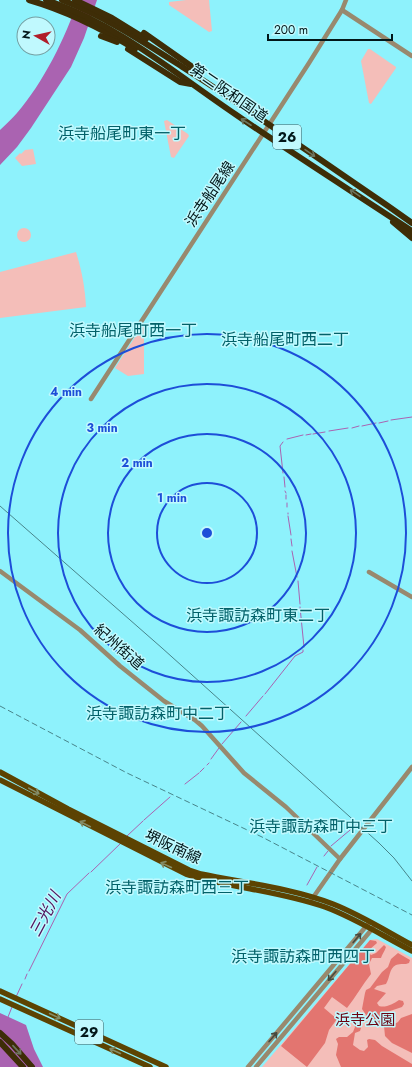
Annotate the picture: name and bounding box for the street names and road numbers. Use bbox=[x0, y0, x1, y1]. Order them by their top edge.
street label: 第二阪和国道 bbox=[186, 58, 272, 128]
road number: 26 bbox=[273, 125, 301, 149]
street label: 浜寺船尾線 bbox=[180, 157, 240, 231]
street label: 紀州街道 bbox=[89, 619, 149, 675]
street label: 堺阪南線 bbox=[141, 824, 205, 870]
road number: 29 bbox=[75, 1020, 103, 1044]

